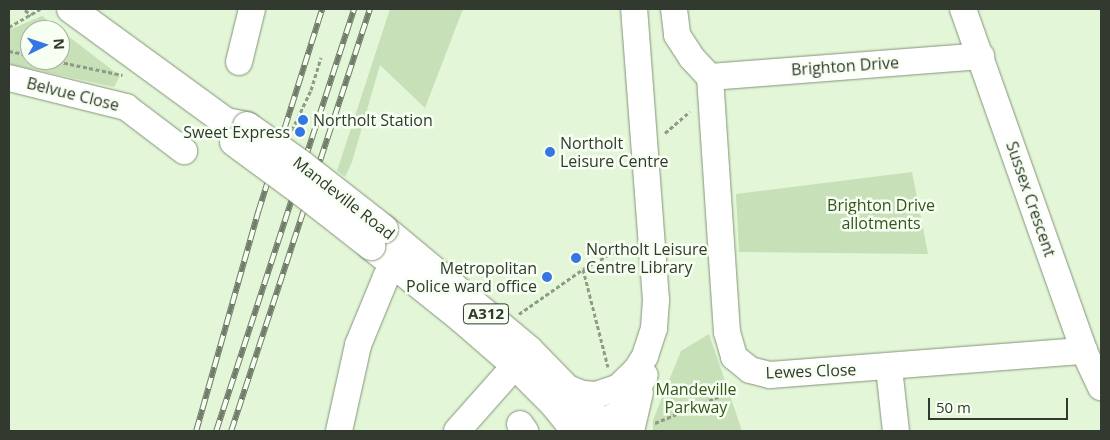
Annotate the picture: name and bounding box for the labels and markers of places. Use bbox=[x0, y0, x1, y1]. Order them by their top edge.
place label: Northolt Station bbox=[313, 110, 433, 130]
marker: Northolt Station bbox=[297, 114, 309, 126]
place label: Sweet Express bbox=[183, 122, 290, 142]
marker: Sweet Express bbox=[294, 126, 306, 138]
place label: Northolt Leisure Centre bbox=[560, 133, 669, 171]
marker: Northolt Leisure Centre bbox=[544, 146, 556, 158]
place label: Northolt Leisure Centre Library bbox=[586, 239, 708, 277]
marker: Northolt Leisure Centre Library bbox=[570, 252, 582, 264]
place label: Metropolitan Police ward office bbox=[406, 258, 537, 296]
marker: Metropolitan Police ward office bbox=[541, 271, 553, 283]

